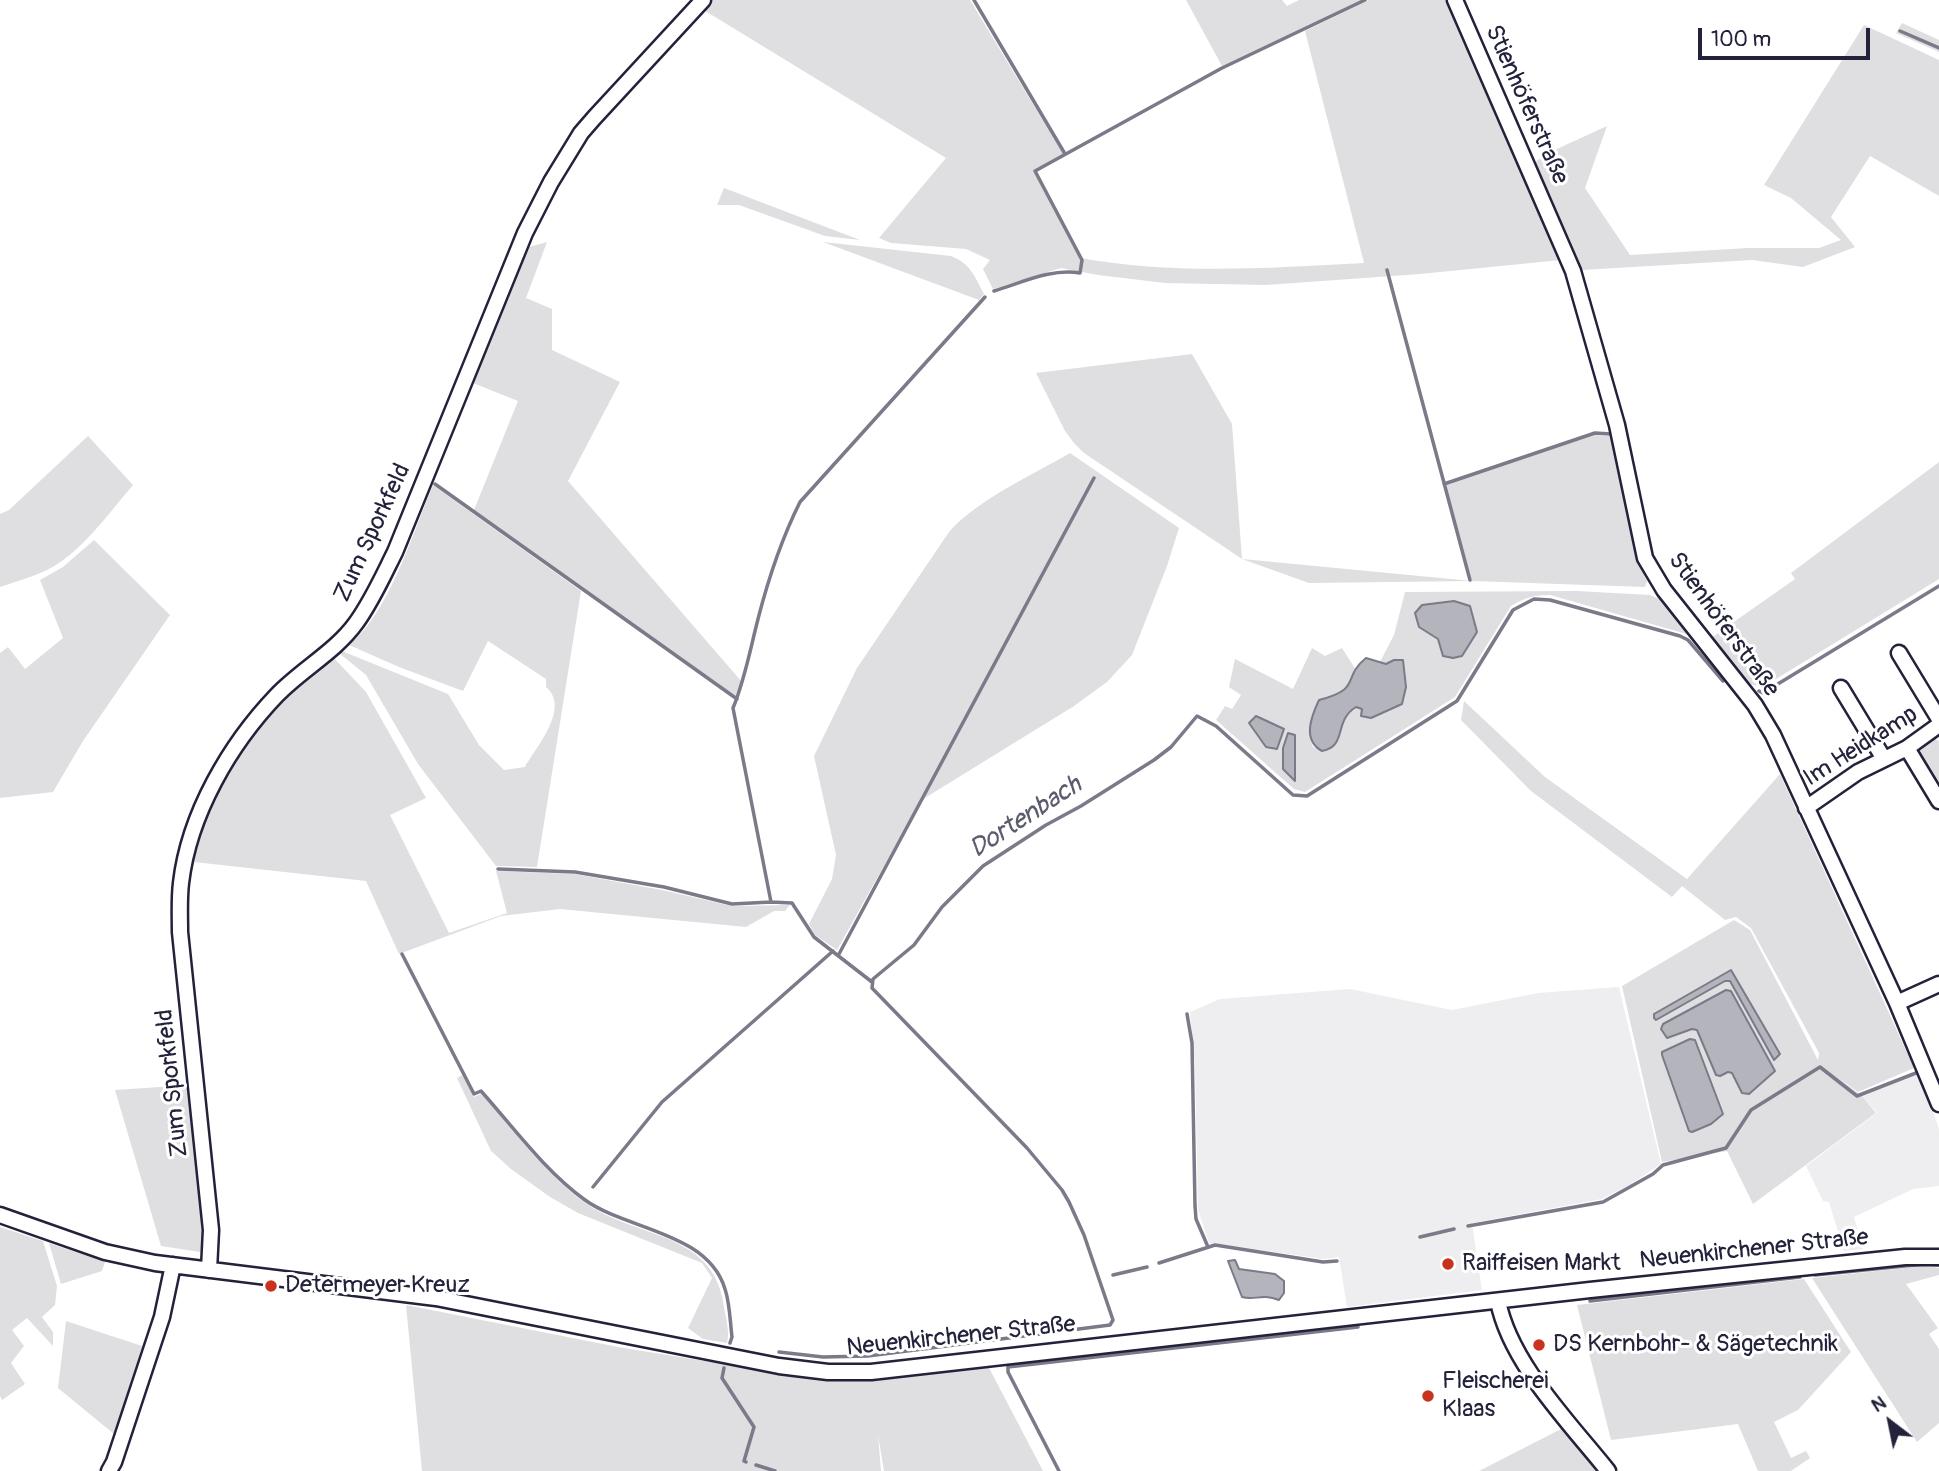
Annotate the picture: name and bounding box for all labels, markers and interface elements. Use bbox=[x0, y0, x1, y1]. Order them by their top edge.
scale bar bbox=[1701, 14, 1872, 58]
street label: Stienhöferstraße bbox=[1478, 21, 1574, 189]
text: 100 m bbox=[1711, 26, 1771, 53]
street label: Zum Sporkfeld bbox=[329, 460, 417, 606]
street label: Stienhöferstraße bbox=[1661, 547, 1785, 703]
street label: Im Heidkamp bbox=[1799, 701, 1923, 793]
water label: Dortenbach bbox=[964, 770, 1088, 866]
street label: Zum Sporkfeld bbox=[151, 1008, 195, 1158]
street label: Neuenkirchener Straße bbox=[1638, 1224, 1870, 1276]
place label: Raiffeisen Markt bbox=[1462, 1250, 1621, 1278]
marker: Raiffeisen Markt bbox=[1440, 1256, 1456, 1272]
place label: Determeyer Kreuz bbox=[285, 1272, 470, 1300]
marker: Determeyer Kreuz bbox=[263, 1278, 279, 1294]
street label: Neuenkirchener Straße bbox=[845, 1311, 1077, 1363]
place label: DS Kernbohr- & Sägetechnik bbox=[1553, 1331, 1838, 1359]
marker: DS Kernbohr- & Sägetechnik bbox=[1531, 1337, 1547, 1353]
place label: Fleischerei Klaas bbox=[1442, 1368, 1548, 1424]
north arrow bbox=[1855, 1387, 1925, 1457]
marker: Fleischerei Klaas bbox=[1420, 1388, 1436, 1404]
text: N bbox=[1867, 1391, 1891, 1418]

